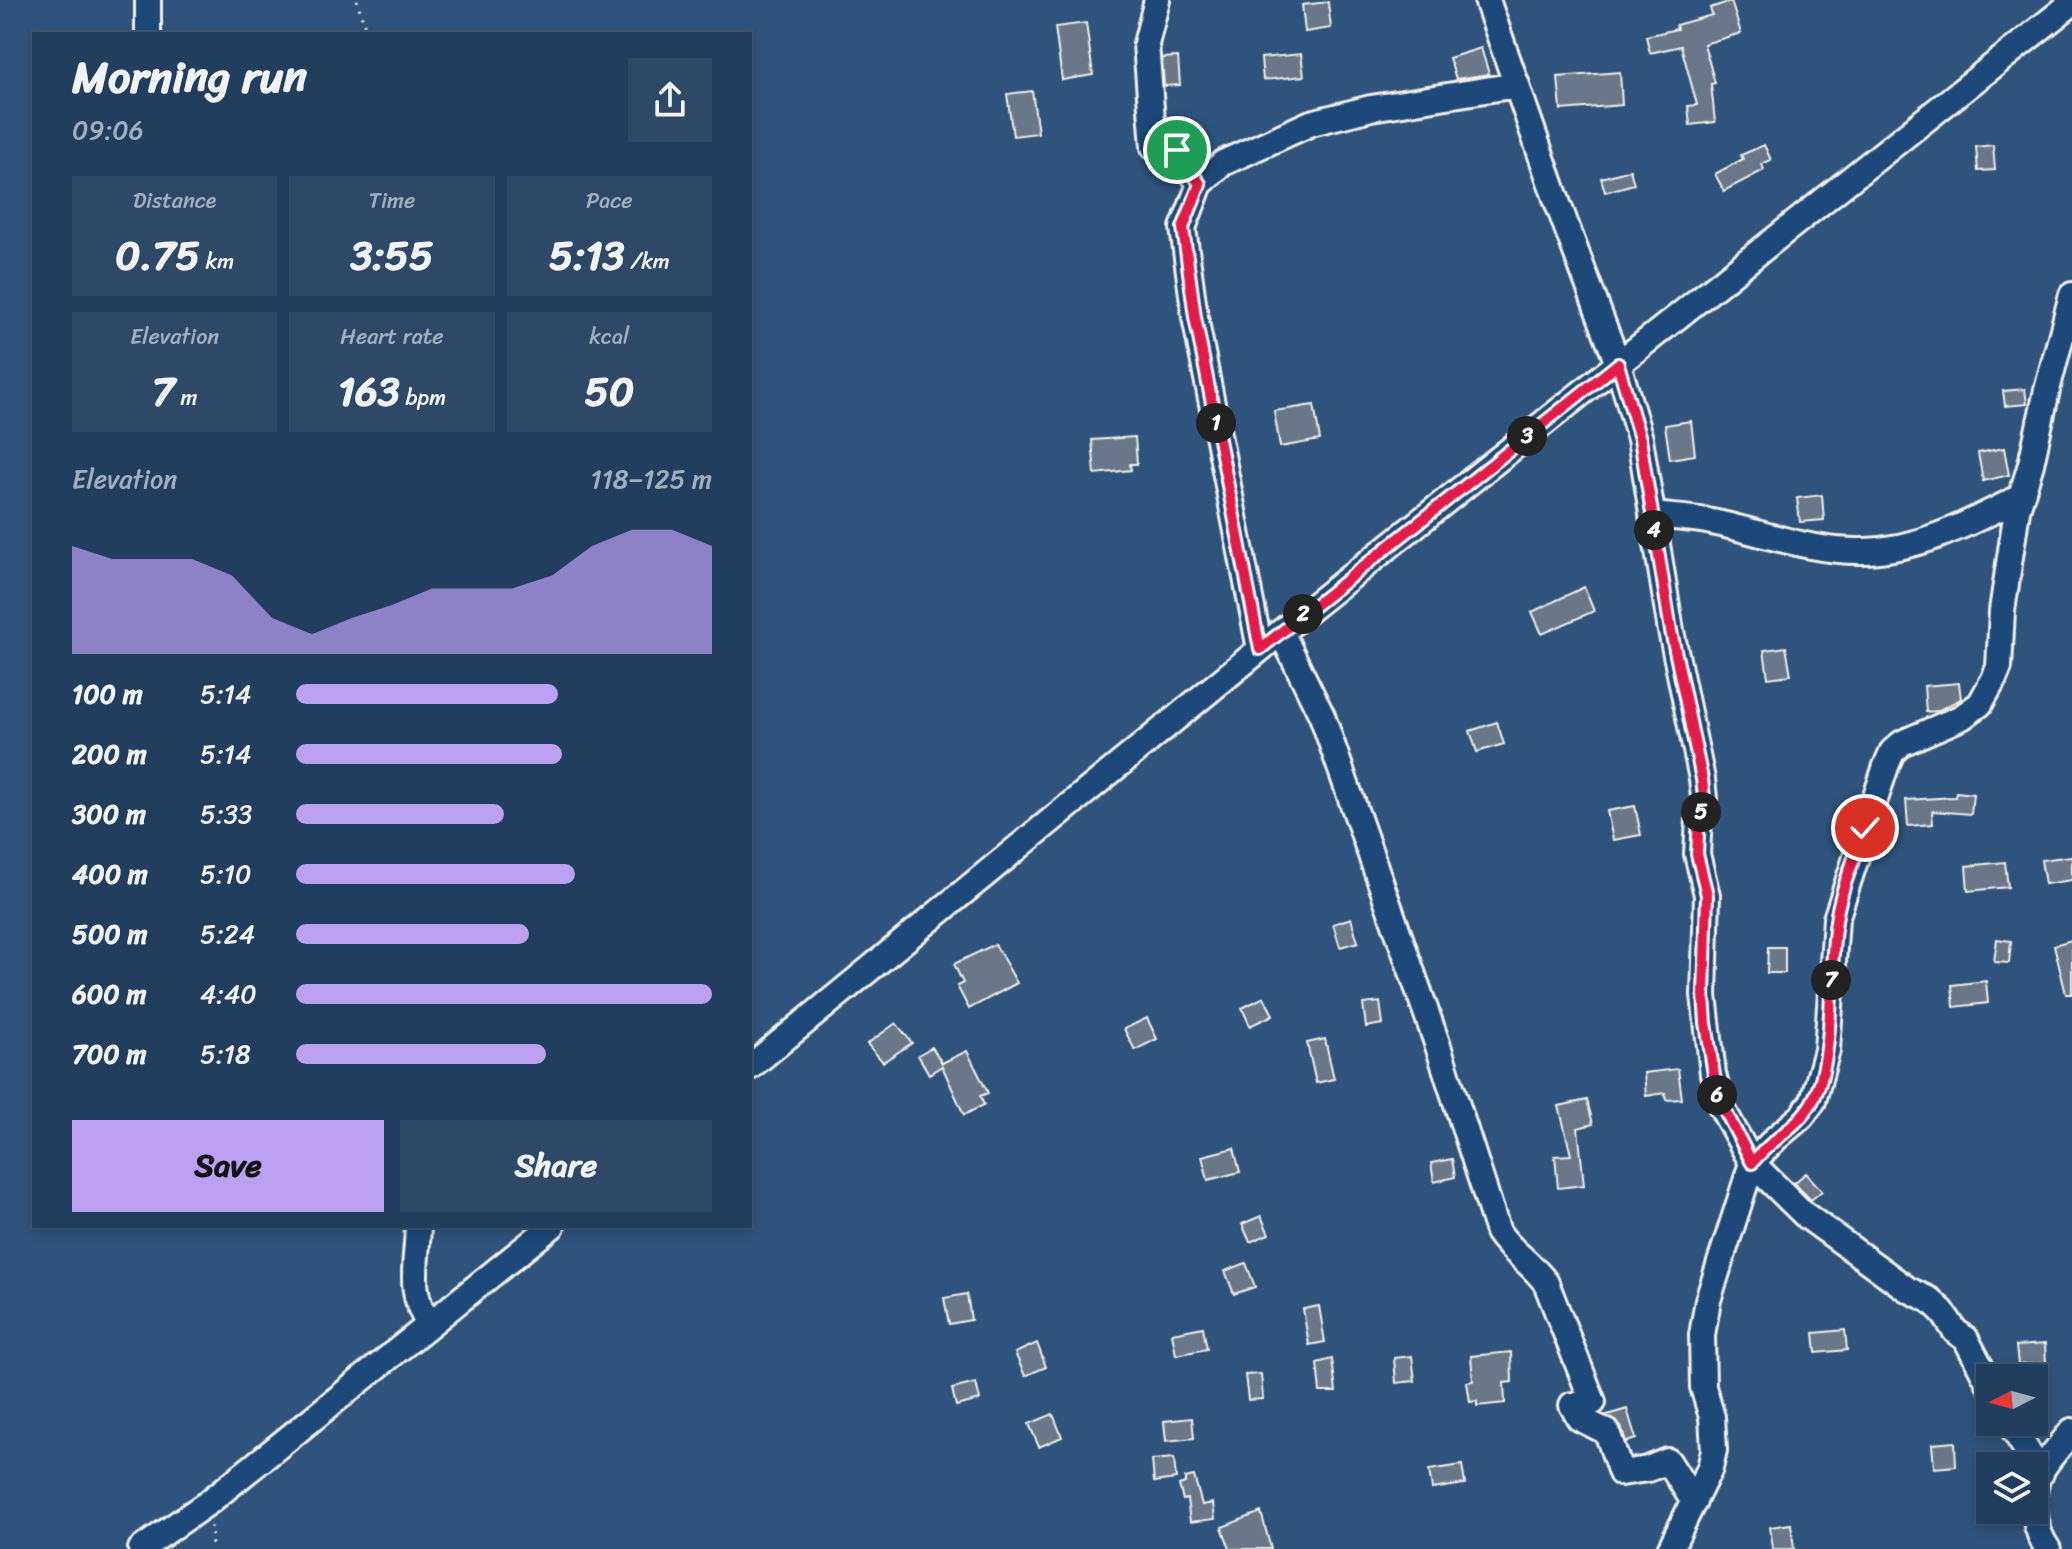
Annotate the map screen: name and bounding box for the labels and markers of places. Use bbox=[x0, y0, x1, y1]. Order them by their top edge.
pin bbox=[1143, 116, 1211, 184]
pin: 1 bbox=[1196, 403, 1236, 443]
pin: 3 bbox=[1507, 416, 1547, 456]
pin: 4 bbox=[1634, 510, 1674, 550]
pin: 2 bbox=[1283, 594, 1323, 634]
pin: 5 bbox=[1681, 792, 1721, 832]
pin bbox=[1831, 794, 1899, 862]
pin: 7 bbox=[1811, 960, 1851, 1000]
pin: 6 bbox=[1697, 1075, 1737, 1115]

